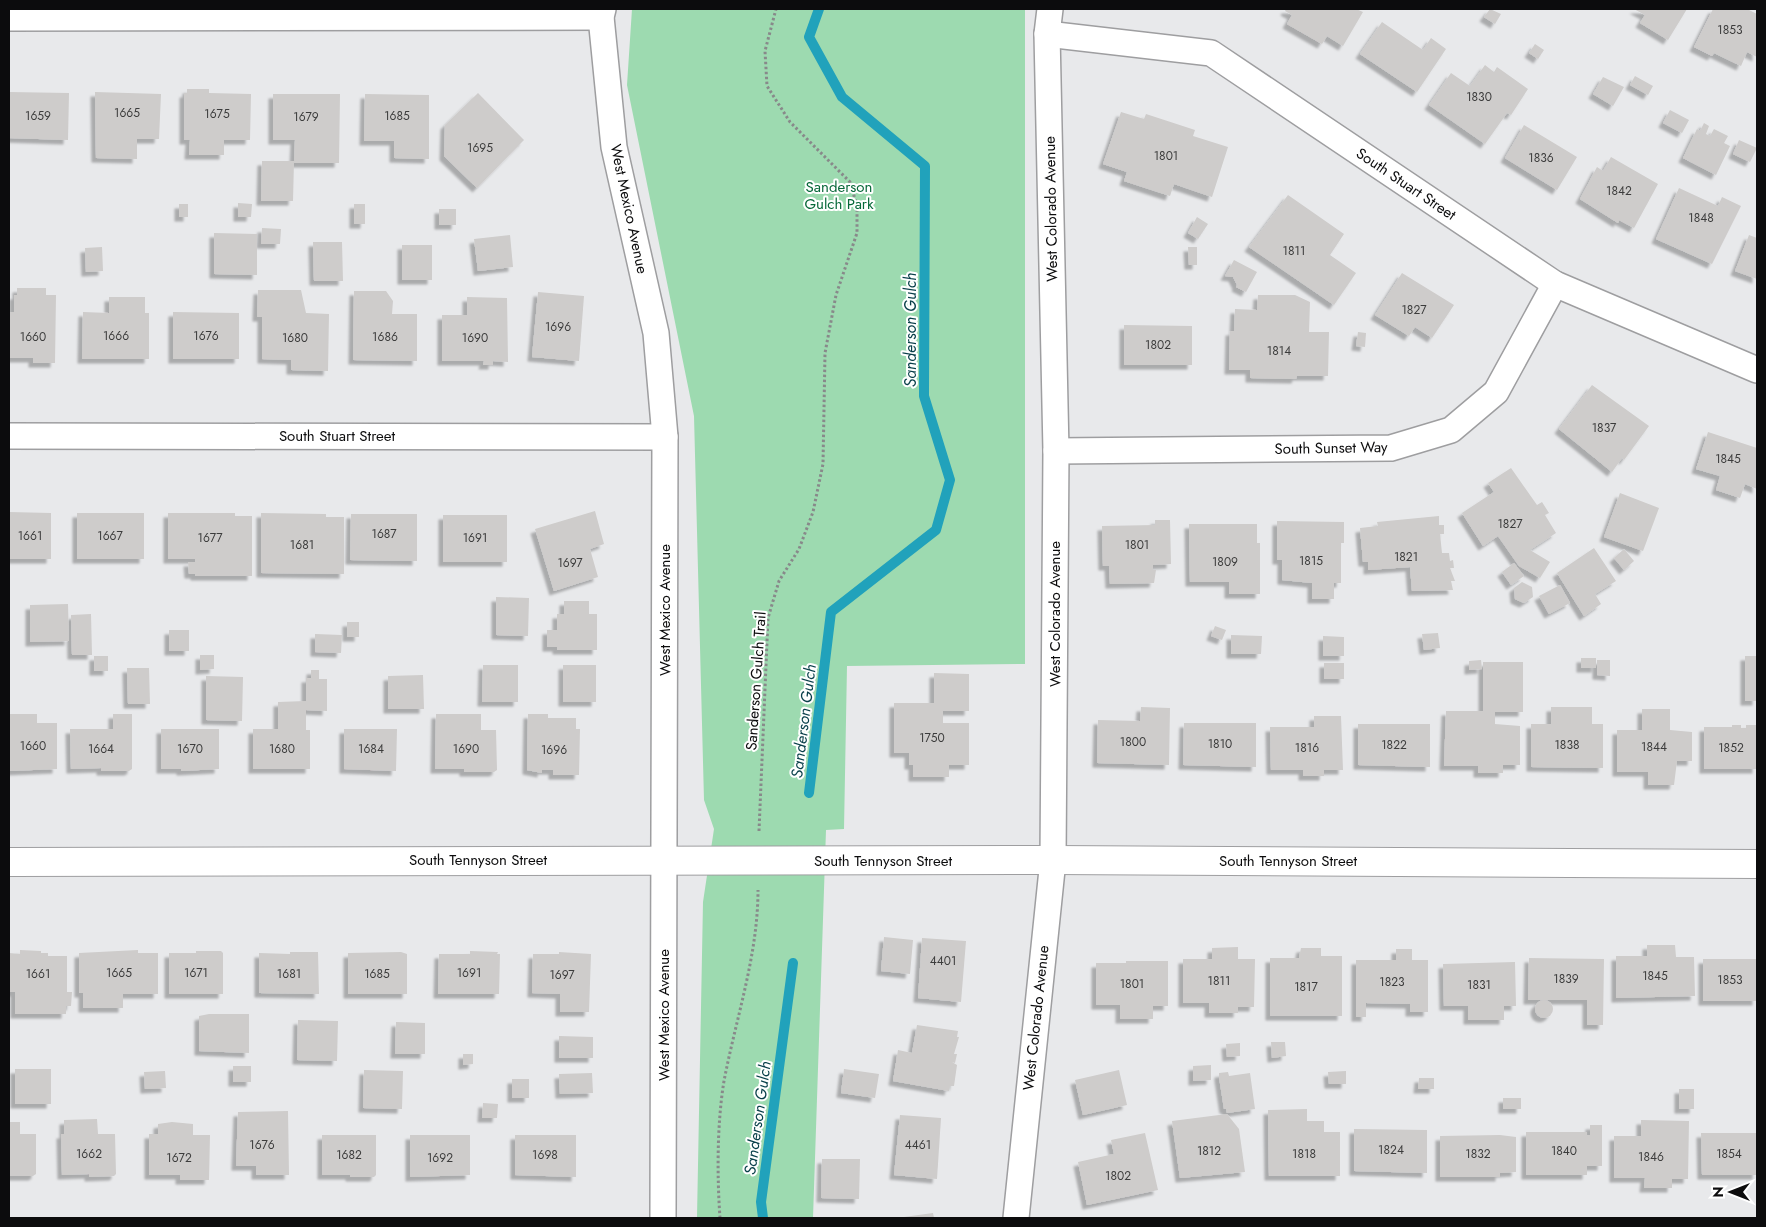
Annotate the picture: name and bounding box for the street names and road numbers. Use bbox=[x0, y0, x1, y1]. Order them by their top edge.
street label: West Colorado Avenue bbox=[1039, 136, 1063, 282]
street label: West Mexico Avenue bbox=[605, 142, 654, 276]
street label: South Stuart Street bbox=[1352, 142, 1461, 226]
street label: South Stuart Street bbox=[279, 425, 395, 447]
street label: South Sunset Way bbox=[1274, 436, 1388, 460]
street label: West Colorado Avenue bbox=[1044, 541, 1066, 687]
street label: West Mexico Avenue bbox=[654, 544, 676, 676]
street label: Sanderson Gulch Trail bbox=[740, 611, 772, 751]
street label: South Tennyson Street bbox=[409, 849, 547, 871]
street label: South Tennyson Street bbox=[814, 850, 952, 872]
street label: South Tennyson Street bbox=[1219, 850, 1357, 872]
street label: West Colorado Avenue bbox=[1017, 944, 1055, 1092]
street label: West Mexico Avenue bbox=[653, 949, 675, 1081]

